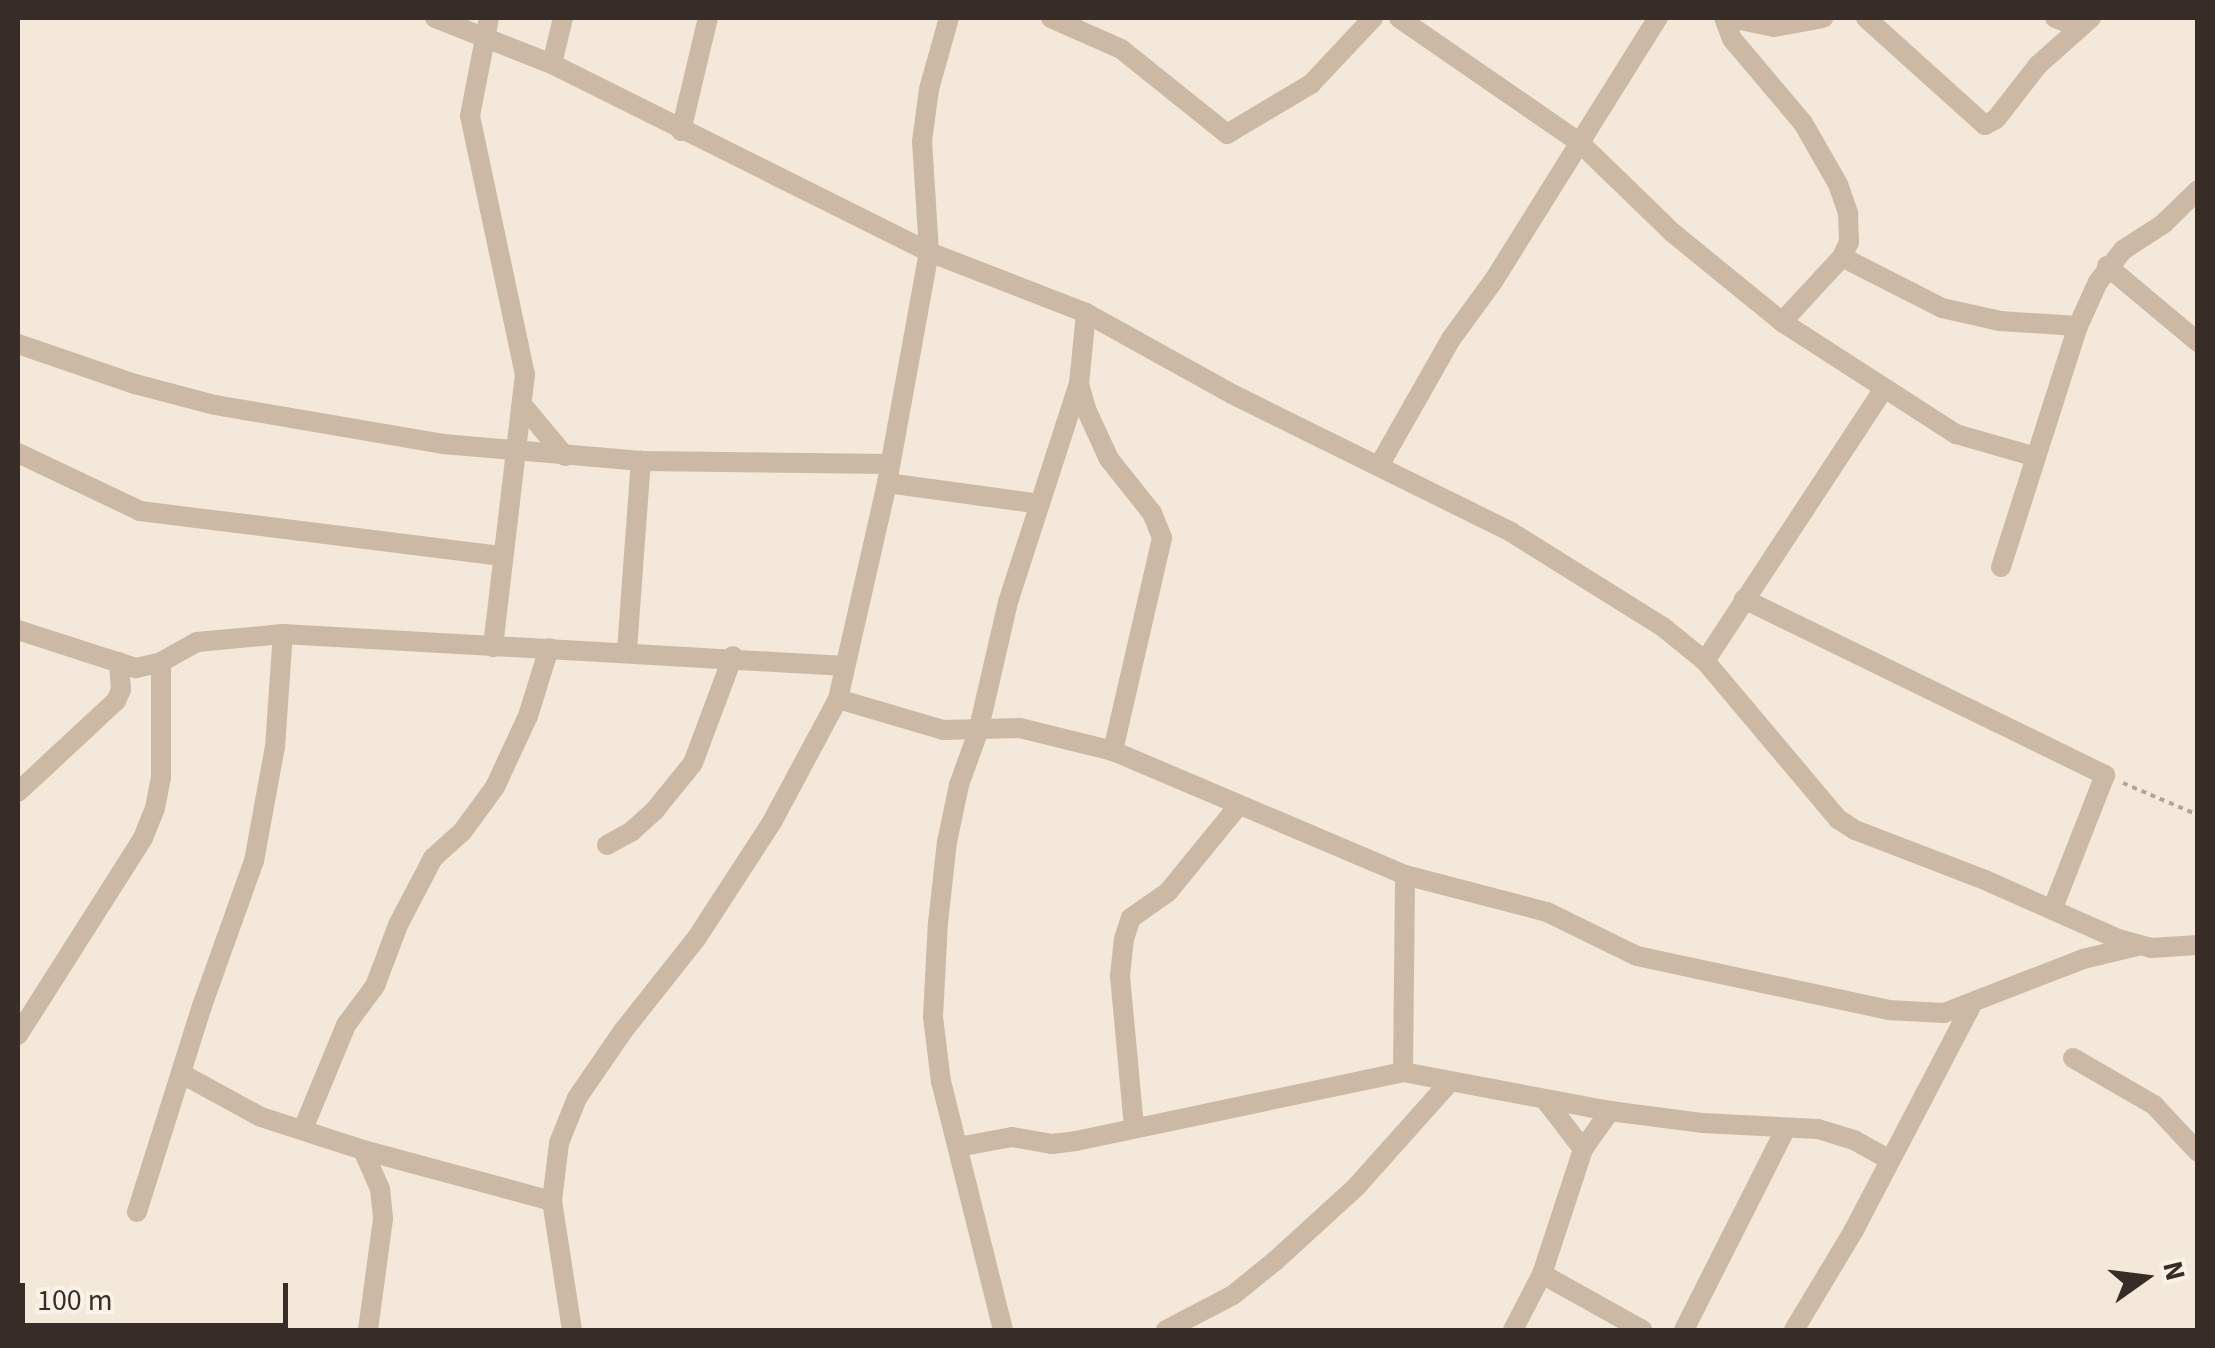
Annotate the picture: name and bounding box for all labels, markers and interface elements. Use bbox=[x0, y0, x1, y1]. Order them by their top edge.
north arrow bbox=[2095, 1228, 2195, 1328]
text: N bbox=[2152, 1257, 2196, 1285]
scale bar bbox=[25, 1263, 292, 1325]
text: 100 m bbox=[37, 1279, 113, 1322]

